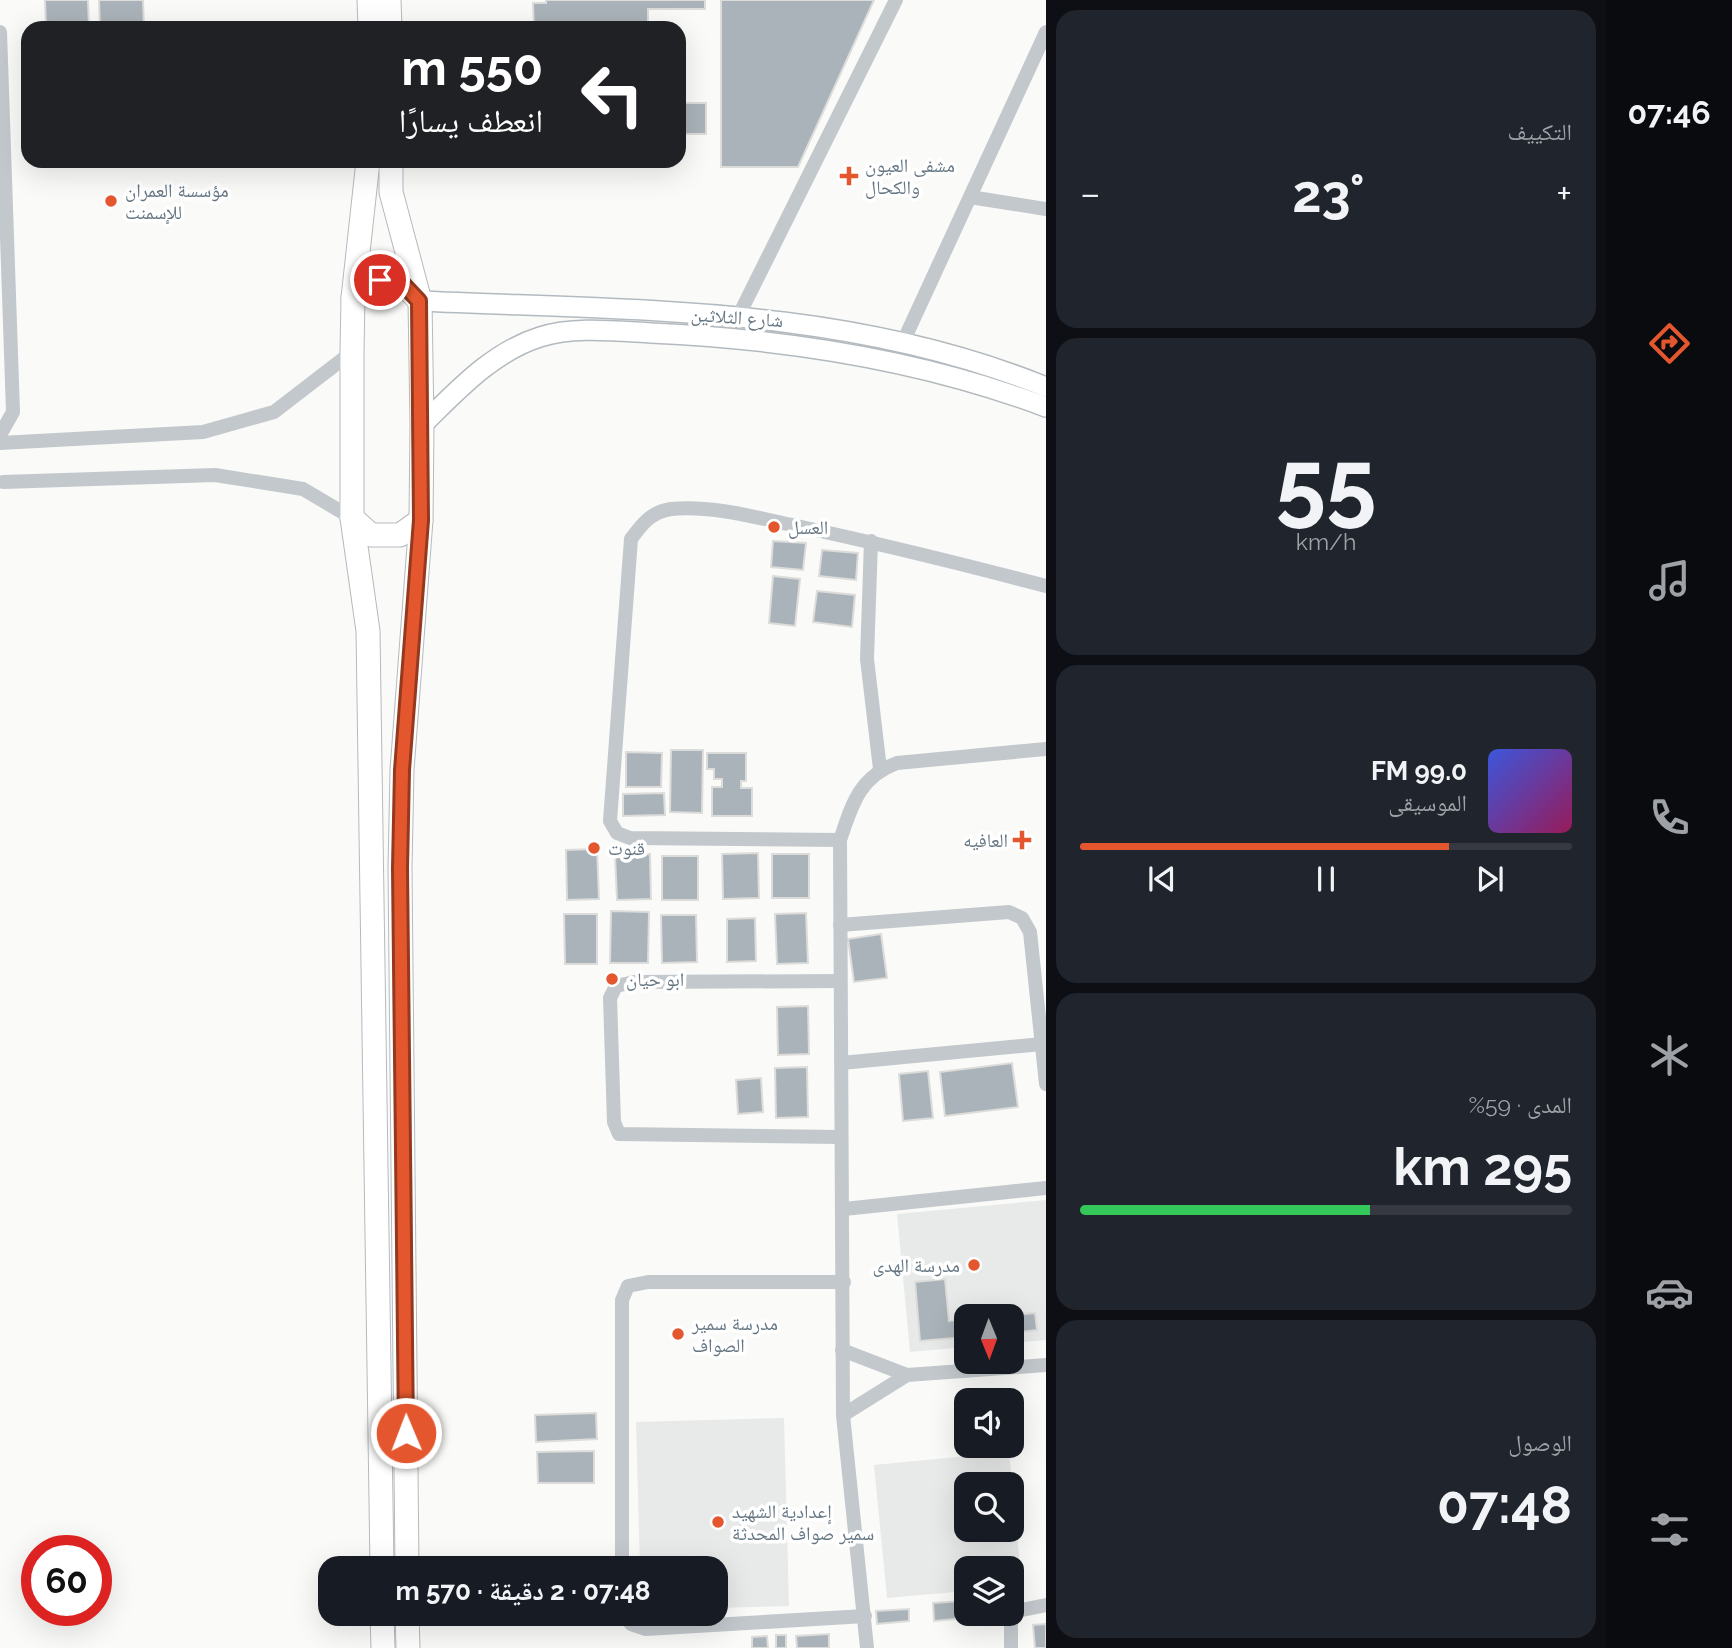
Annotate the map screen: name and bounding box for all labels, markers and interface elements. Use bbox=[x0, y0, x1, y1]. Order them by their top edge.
text: 550 m bbox=[401, 39, 543, 96]
icon: left bbox=[567, 49, 658, 140]
text: 07:46 bbox=[1627, 94, 1711, 131]
text: انعطف يسارًا bbox=[399, 102, 543, 139]
text: التكييف bbox=[1507, 118, 1572, 145]
place label: مشفى العيون والكحال bbox=[865, 154, 955, 199]
text: 23° bbox=[1292, 163, 1365, 224]
marker: مشفى العيون والكحال bbox=[839, 166, 859, 186]
text: − bbox=[1080, 171, 1100, 216]
text: + bbox=[1556, 171, 1572, 216]
place label: مؤسسة العمران للإسمنت bbox=[125, 179, 229, 225]
marker: مؤسسة العمران للإسمنت bbox=[103, 193, 119, 209]
pin bbox=[350, 250, 410, 310]
icon: arrive bbox=[361, 261, 399, 299]
street label: شارع الثلاثين bbox=[690, 303, 784, 332]
icon: directions bbox=[1645, 319, 1694, 368]
text: 55 bbox=[1276, 429, 1376, 536]
place label: العسل bbox=[788, 516, 828, 539]
marker: العسل bbox=[766, 519, 782, 535]
text: km/h bbox=[1296, 528, 1356, 555]
icon: music bbox=[1645, 556, 1694, 605]
text: 99.0 FM bbox=[1371, 756, 1467, 786]
text: الموسيقى bbox=[1388, 789, 1467, 816]
icon: phone bbox=[1645, 793, 1694, 842]
place label: العافيه bbox=[963, 829, 1008, 851]
marker: العافيه bbox=[1014, 832, 1030, 848]
place label: قنوت bbox=[608, 837, 645, 860]
marker: قنوت bbox=[586, 840, 602, 856]
icon: previous bbox=[1143, 860, 1181, 898]
icon: pause bbox=[1307, 860, 1345, 898]
icon: next bbox=[1471, 860, 1509, 898]
place label: ابو حيان bbox=[626, 968, 684, 991]
marker: ابو حيان bbox=[604, 971, 620, 987]
icon: climate bbox=[1645, 1031, 1694, 1080]
text: المدى · 59% bbox=[1469, 1091, 1572, 1118]
text: 295 km bbox=[1393, 1136, 1572, 1197]
place label: مدرسة الهدى bbox=[873, 1254, 960, 1277]
marker: مدرسة الهدى bbox=[966, 1257, 982, 1273]
icon: car bbox=[1645, 1268, 1694, 1317]
north arrow bbox=[954, 1304, 1024, 1374]
map controls bbox=[954, 1304, 1024, 1626]
place label: مدرسة سمير الصواف bbox=[691, 1312, 778, 1357]
marker: مدرسة سمير الصواف bbox=[670, 1326, 686, 1342]
button: sound bbox=[954, 1388, 1024, 1458]
position arrow bbox=[369, 1396, 443, 1470]
text: الوصول bbox=[1508, 1429, 1572, 1456]
button: search bbox=[954, 1472, 1024, 1542]
text: 07:48 bbox=[1437, 1474, 1572, 1535]
place label: إعدادية الشهيد سمير صواف المحدثة bbox=[732, 1500, 874, 1545]
icon: filters bbox=[1645, 1505, 1694, 1554]
marker: إعدادية الشهيد سمير صواف المحدثة bbox=[710, 1514, 726, 1530]
speed limit sign: 60 bbox=[21, 1535, 112, 1626]
button: layers bbox=[954, 1556, 1024, 1626]
text: 07:48 · 2 دقيقة · 570 m bbox=[395, 1576, 651, 1606]

